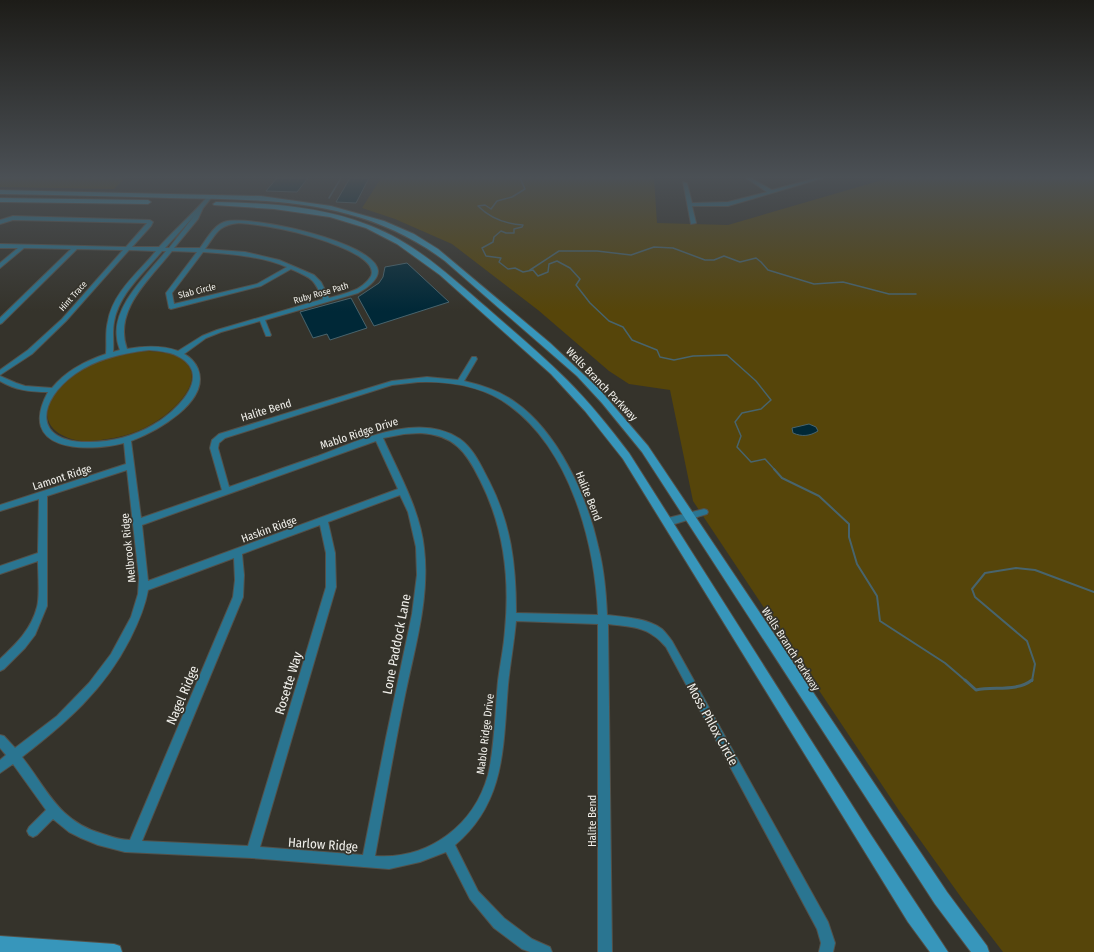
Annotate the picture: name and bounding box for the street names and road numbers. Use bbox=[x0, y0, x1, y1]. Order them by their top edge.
street label: Hint Trace bbox=[57, 279, 89, 313]
street label: Ruby Rose Path bbox=[292, 280, 350, 306]
street label: Slab Circle bbox=[177, 281, 217, 301]
street label: Wells Branch Parkway bbox=[563, 345, 640, 424]
street label: Halite Bend bbox=[239, 397, 293, 424]
street label: Mablo Ridge Drive bbox=[319, 415, 400, 452]
street label: Lamont Ridge bbox=[31, 462, 93, 493]
street label: Halite Bend bbox=[573, 470, 604, 523]
street label: Melbrook Ridge bbox=[118, 512, 139, 583]
street label: Haskin Ridge bbox=[240, 513, 299, 546]
street label: Lone Paddock Lane bbox=[379, 593, 414, 696]
street label: Wells Branch Parkway bbox=[759, 605, 823, 694]
street label: Rosette Way bbox=[272, 650, 305, 716]
street label: Nagel Ridge bbox=[163, 663, 202, 727]
street label: Moss Phlox Circle bbox=[684, 680, 741, 768]
street label: Mablo Ridge Drive bbox=[474, 693, 497, 775]
street label: Halite Bend bbox=[586, 795, 599, 847]
street label: Harlow Ridge bbox=[287, 835, 359, 854]

